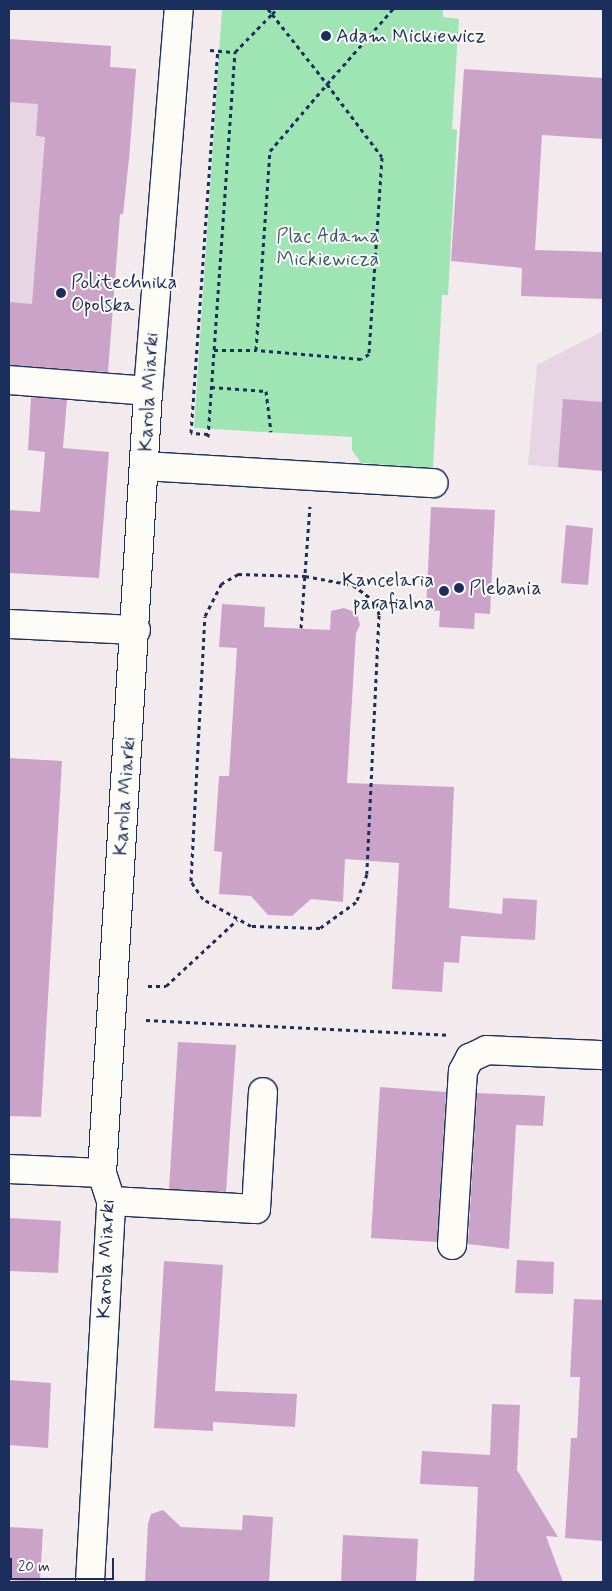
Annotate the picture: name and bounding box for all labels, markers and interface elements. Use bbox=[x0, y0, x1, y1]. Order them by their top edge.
place label: Adam Mickiewicz bbox=[336, 24, 485, 48]
marker: Adam Mickiewicz bbox=[320, 30, 332, 42]
park label: Plac Adama Mickiewicza bbox=[276, 224, 380, 271]
place label: Politechnika Opolska bbox=[71, 270, 177, 317]
marker: Politechnika Opolska bbox=[55, 287, 67, 299]
street label: Karola Miarki bbox=[134, 334, 164, 450]
place label: Kancelaria parafialna bbox=[342, 568, 434, 615]
place label: Plebania bbox=[469, 576, 542, 600]
marker: Plebania bbox=[453, 582, 465, 594]
marker: Kancelaria parafialna bbox=[438, 585, 450, 597]
street label: Karola Miarki bbox=[109, 737, 141, 855]
street label: Karola Miarki bbox=[92, 1201, 120, 1317]
scale bar bbox=[12, 1548, 116, 1580]
text: 20 m bbox=[18, 1557, 50, 1577]

